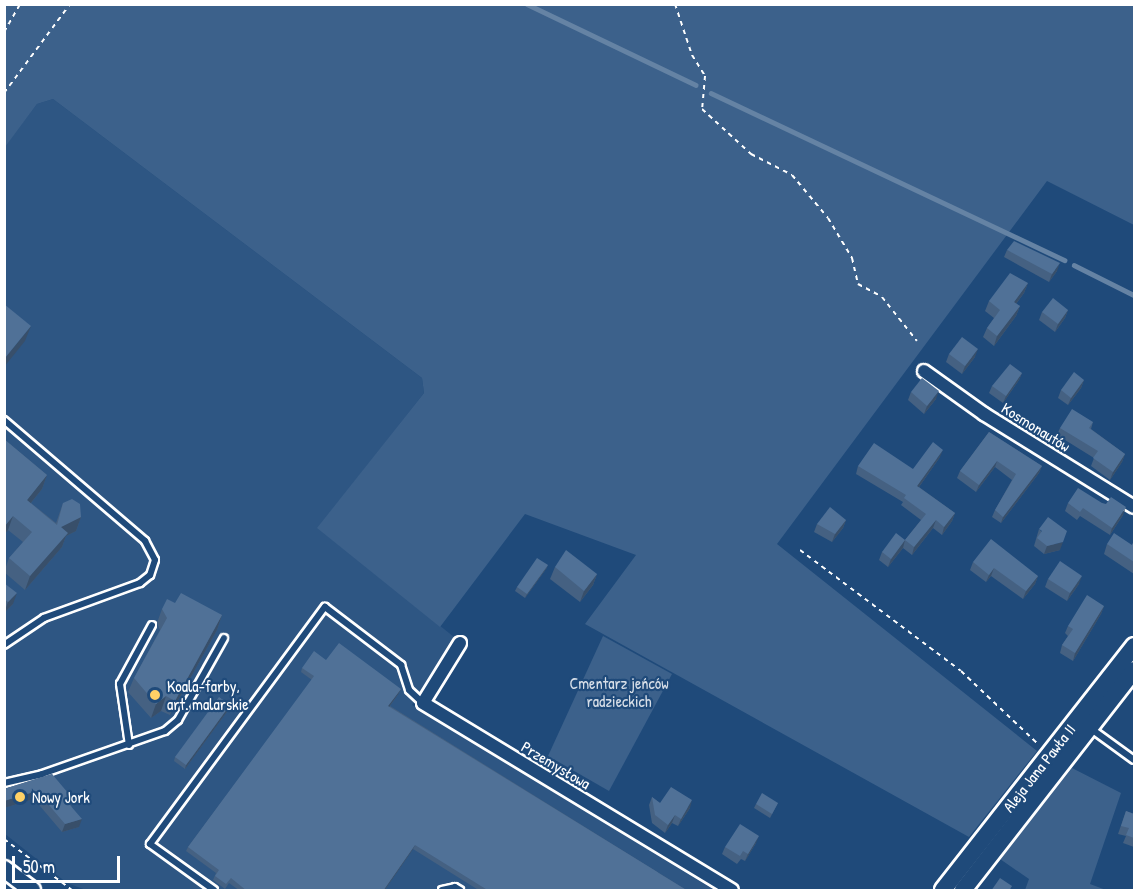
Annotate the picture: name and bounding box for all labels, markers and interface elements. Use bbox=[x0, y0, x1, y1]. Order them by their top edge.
street label: Kosmonautów bbox=[998, 398, 1074, 456]
park label: Cmentarz jeńców radzieckich bbox=[569, 673, 669, 711]
place label: Koala-farby, art. malarskie bbox=[167, 676, 249, 714]
marker: Koala-farby, art. malarskie bbox=[148, 688, 162, 702]
street label: Aleja Jana Pawła II bbox=[999, 720, 1079, 816]
street label: Przemysłowa bbox=[518, 737, 594, 793]
place label: Nowy Jork bbox=[32, 787, 90, 807]
marker: Nowy Jork bbox=[13, 790, 27, 804]
scale bar bbox=[15, 844, 123, 882]
text: 50 m bbox=[23, 854, 55, 879]

